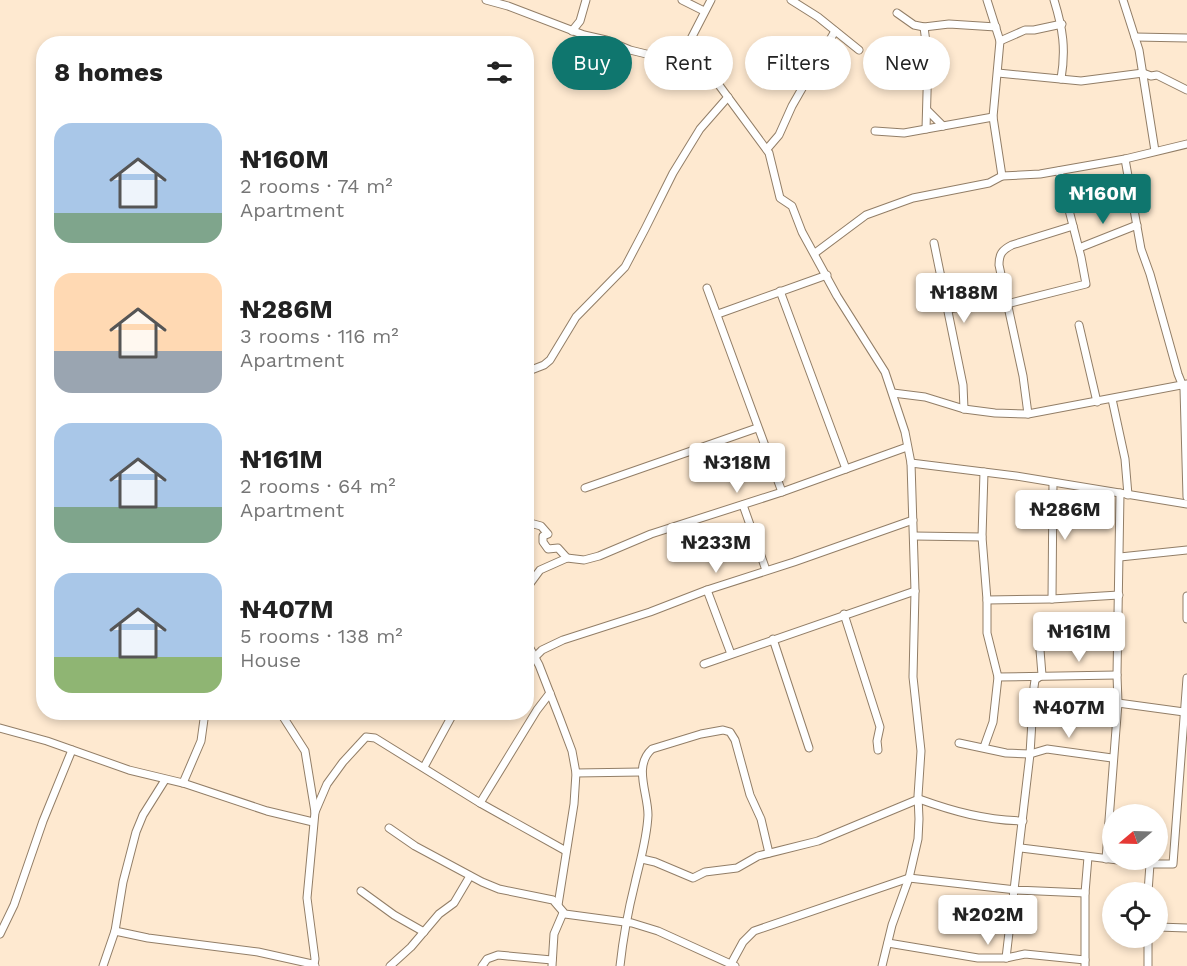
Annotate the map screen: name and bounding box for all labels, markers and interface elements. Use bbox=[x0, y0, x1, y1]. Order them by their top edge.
chip: Buy bbox=[552, 36, 632, 90]
chip: Rent bbox=[644, 36, 733, 90]
chip: Filters bbox=[745, 36, 851, 90]
chip: New bbox=[863, 36, 950, 90]
icon: filters bbox=[483, 56, 516, 89]
text: 8 homes bbox=[54, 57, 163, 87]
text: ₦160M bbox=[240, 144, 329, 174]
icon: home bbox=[102, 147, 174, 219]
text: 2 rooms · 74 m² bbox=[240, 174, 393, 198]
pin: ₦160M bbox=[1061, 174, 1145, 225]
text: ₦160M bbox=[1069, 181, 1137, 205]
text: Apartment bbox=[240, 198, 344, 222]
pin: ₦188M bbox=[922, 273, 1006, 324]
text: ₦188M bbox=[930, 280, 998, 304]
text: ₦286M bbox=[240, 294, 333, 324]
icon: home bbox=[102, 297, 174, 369]
text: 3 rooms · 116 m² bbox=[240, 324, 399, 348]
text: Apartment bbox=[240, 348, 344, 372]
pin: ₦318M bbox=[695, 443, 779, 494]
text: ₦161M bbox=[240, 444, 323, 474]
icon: home bbox=[102, 447, 174, 519]
text: ₦318M bbox=[703, 450, 771, 474]
text: 2 rooms · 64 m² bbox=[240, 474, 396, 498]
pin: ₦286M bbox=[1023, 490, 1107, 541]
text: ₦286M bbox=[1029, 497, 1101, 521]
text: Apartment bbox=[240, 498, 344, 522]
pin: ₦233M bbox=[674, 523, 758, 574]
text: ₦233M bbox=[681, 530, 751, 554]
text: ₦407M bbox=[240, 594, 334, 624]
icon: home bbox=[102, 597, 174, 669]
pin: ₦161M bbox=[1037, 612, 1121, 663]
text: ₦161M bbox=[1047, 619, 1111, 643]
text: 5 rooms · 138 m² bbox=[240, 624, 403, 648]
text: House bbox=[240, 648, 301, 672]
pin: ₦407M bbox=[1027, 688, 1111, 739]
text: ₦407M bbox=[1033, 695, 1105, 719]
north arrow bbox=[1102, 804, 1168, 870]
map controls bbox=[1102, 804, 1168, 948]
button: locate bbox=[1102, 882, 1168, 948]
pin: ₦202M bbox=[946, 895, 1030, 946]
text: ₦202M bbox=[952, 902, 1024, 926]

